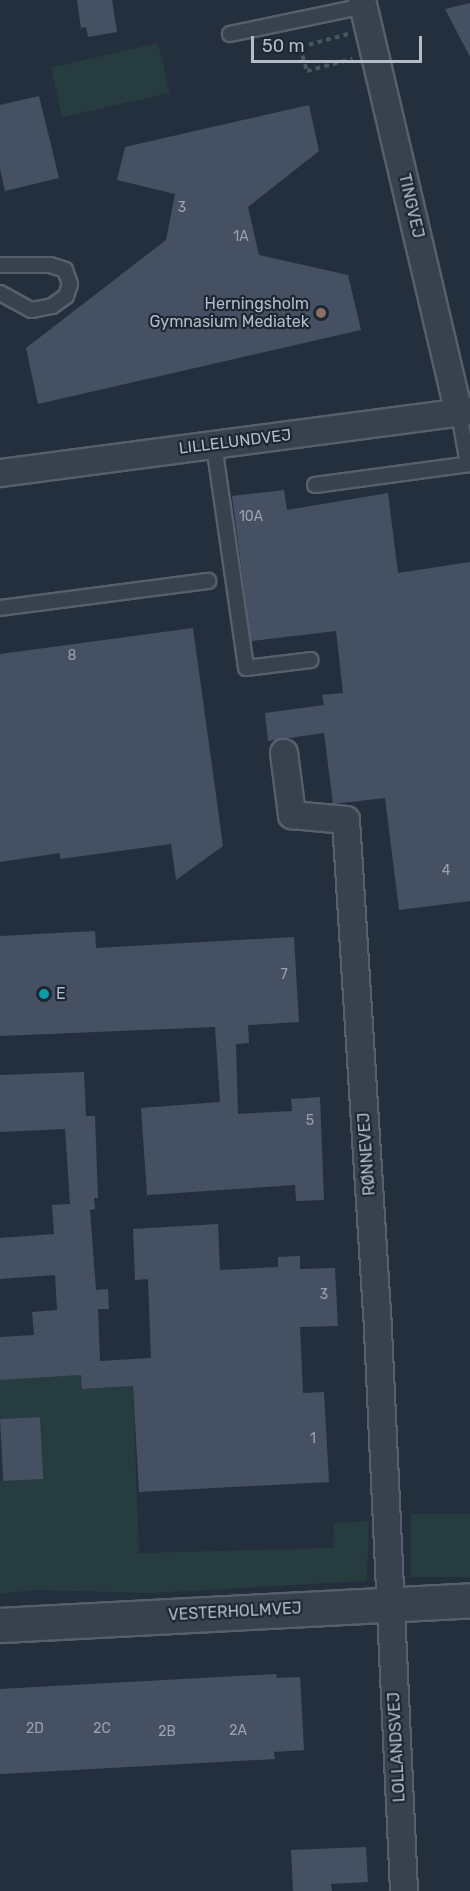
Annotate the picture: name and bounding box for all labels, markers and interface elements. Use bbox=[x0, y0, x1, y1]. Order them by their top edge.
scale bar bbox=[254, 24, 425, 62]
text: 50 m bbox=[262, 35, 305, 57]
street label: TINGVEJ bbox=[394, 172, 428, 240]
house number: 3 bbox=[178, 200, 186, 216]
house number: 1A bbox=[233, 229, 249, 245]
place label: Herningsholm Gymnasium Mediatek bbox=[149, 294, 309, 332]
marker: Herningsholm Gymnasium Mediatek bbox=[314, 306, 328, 320]
street label: LILLELUNDVEJ bbox=[178, 426, 292, 458]
house number: 10A bbox=[239, 509, 263, 525]
house number: 8 bbox=[68, 648, 76, 664]
house number: 4 bbox=[442, 863, 450, 879]
house number: 7 bbox=[280, 967, 288, 983]
place label: E bbox=[56, 984, 66, 1004]
marker: E bbox=[37, 987, 51, 1001]
street label: RØNNEVEJ bbox=[355, 1112, 379, 1196]
house number: 5 bbox=[306, 1113, 314, 1129]
house number: 3 bbox=[320, 1287, 328, 1303]
house number: 1 bbox=[310, 1431, 316, 1447]
street label: VESTERHOLMVEJ bbox=[168, 1599, 302, 1625]
street label: LOLLANDSVEJ bbox=[385, 1691, 409, 1803]
house number: 2D bbox=[26, 1721, 44, 1737]
house number: 2C bbox=[93, 1721, 111, 1737]
house number: 2A bbox=[229, 1723, 247, 1739]
house number: 2B bbox=[158, 1724, 176, 1740]

